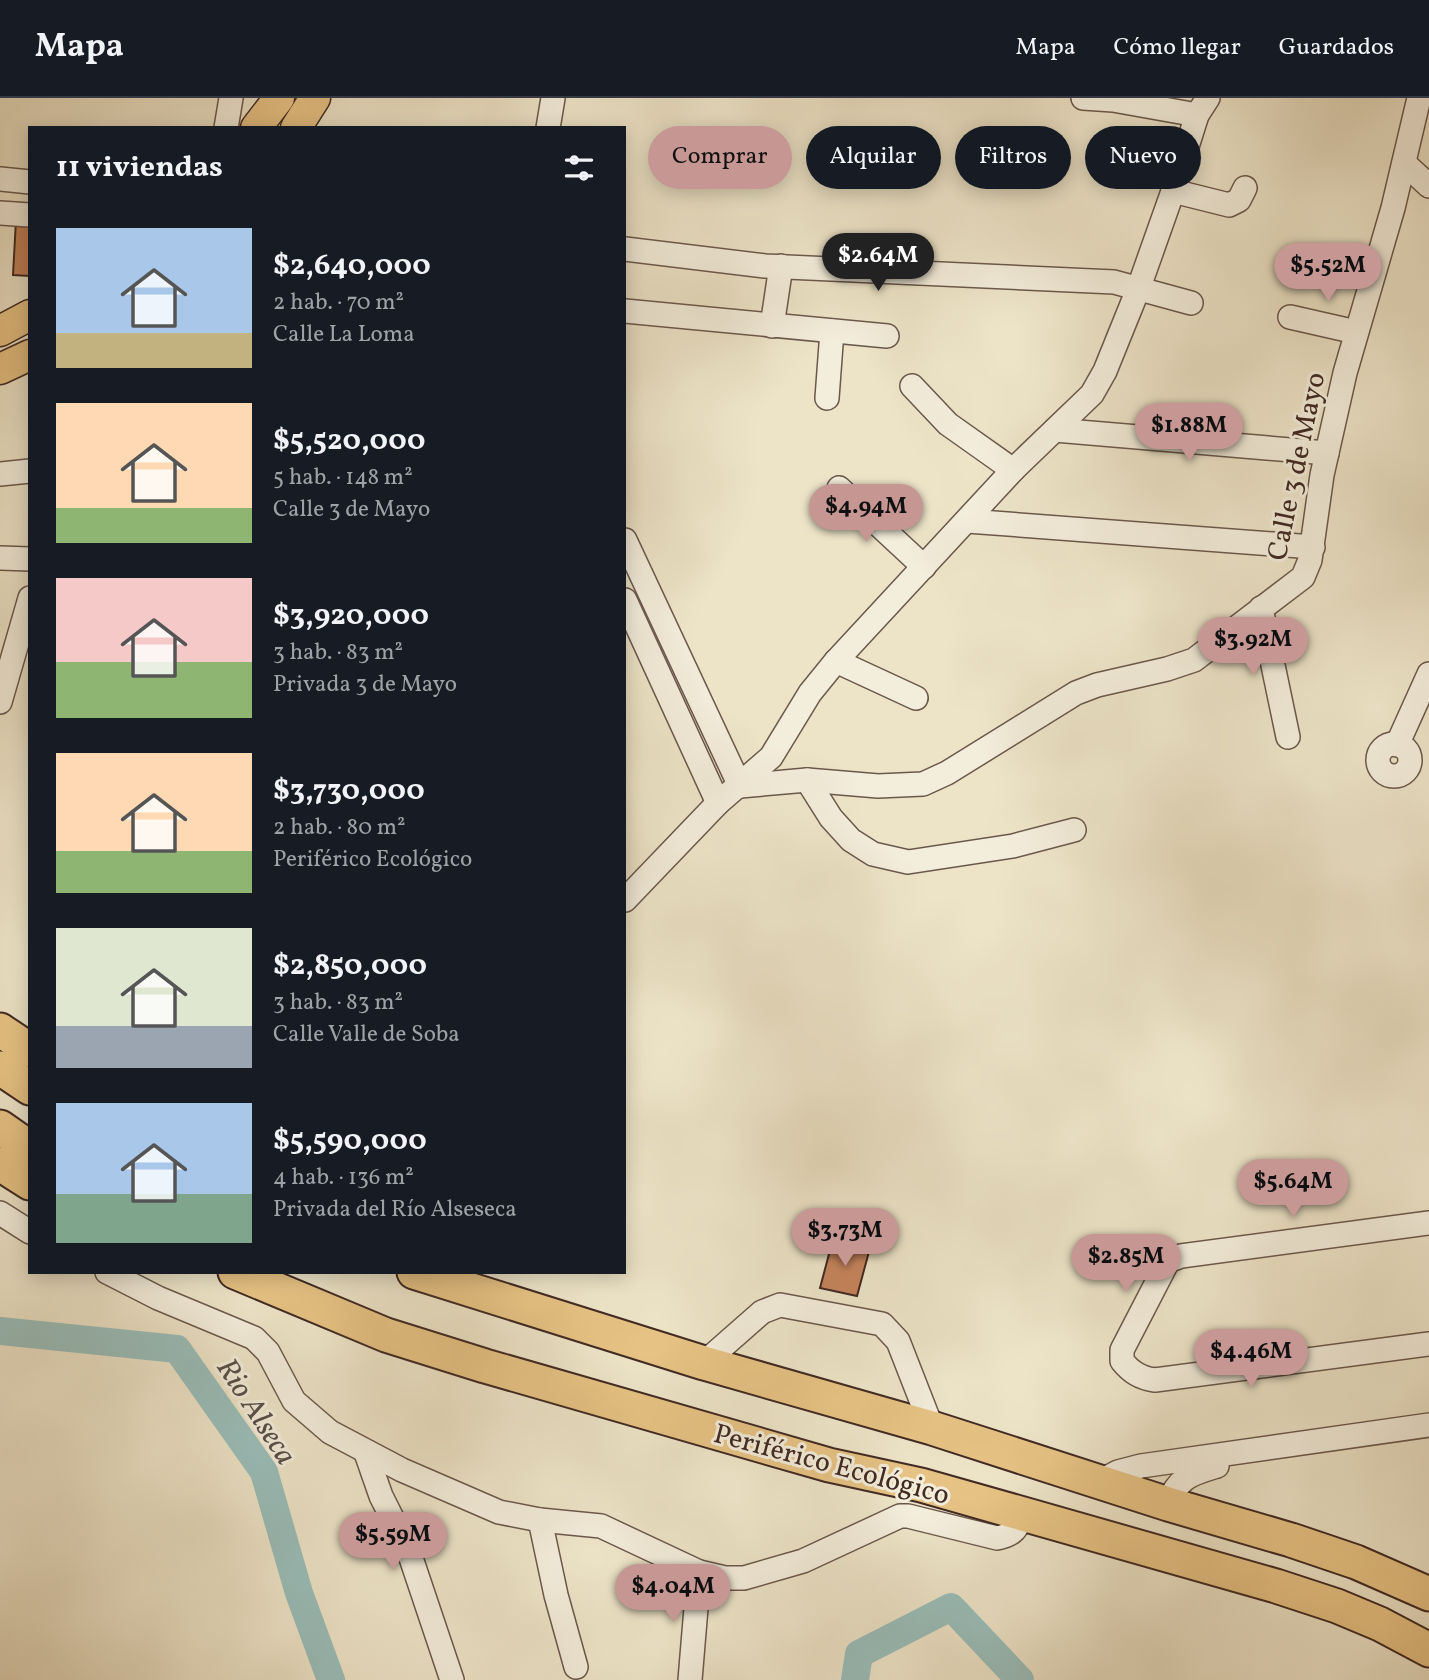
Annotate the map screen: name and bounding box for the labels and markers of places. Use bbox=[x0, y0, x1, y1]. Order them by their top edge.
pin: $2.64M bbox=[821, 234, 935, 293]
pin: $5.52M bbox=[1271, 244, 1385, 303]
pin: $1.88M bbox=[1132, 404, 1246, 463]
pin: $4.94M bbox=[809, 484, 923, 544]
pin: $3.92M bbox=[1196, 618, 1310, 677]
pin: $5.64M bbox=[1236, 1160, 1350, 1219]
pin: $3.73M bbox=[788, 1208, 902, 1268]
pin: $2.85M bbox=[1069, 1234, 1183, 1294]
pin: $4.46M bbox=[1194, 1330, 1308, 1389]
pin: $5.59M bbox=[336, 1512, 450, 1572]
pin: $4.04M bbox=[616, 1564, 730, 1624]

